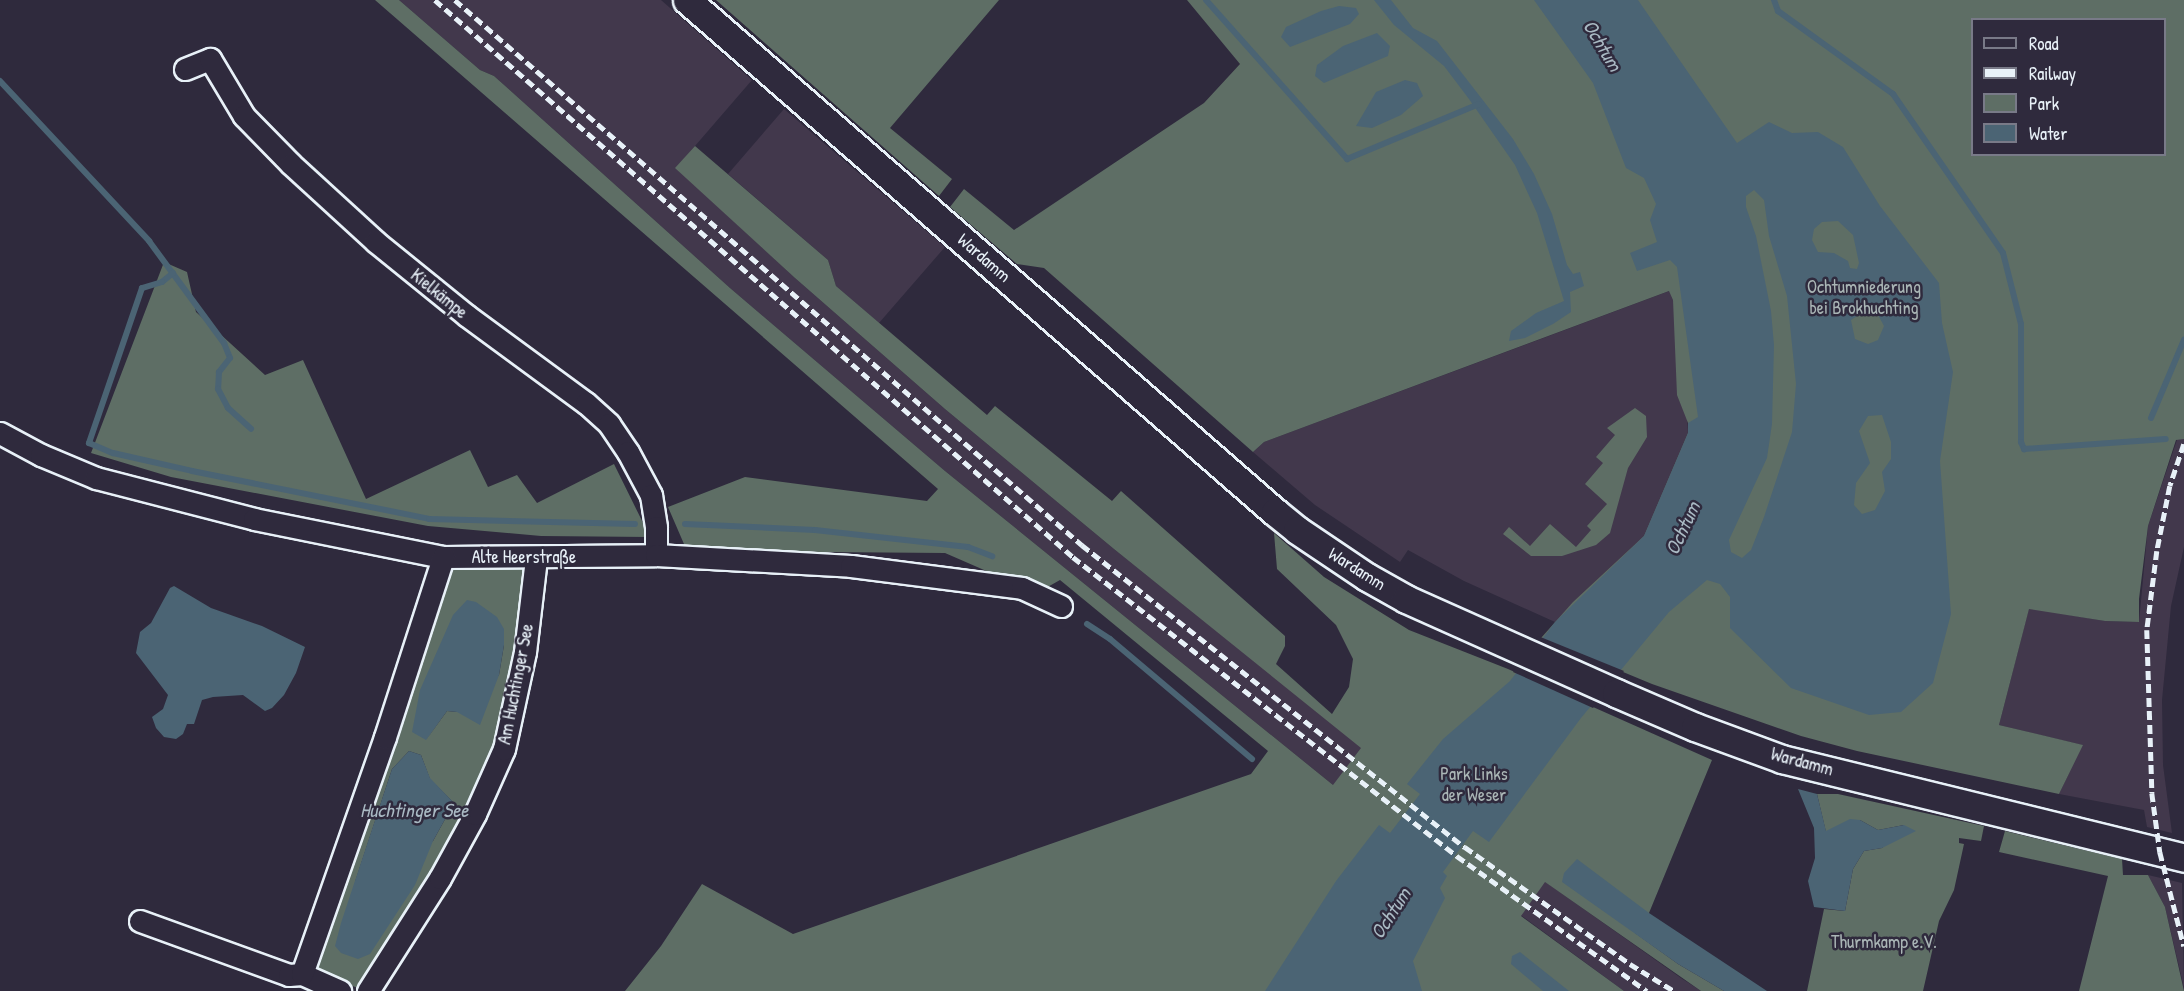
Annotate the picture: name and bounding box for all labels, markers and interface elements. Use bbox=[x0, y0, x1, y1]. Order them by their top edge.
water label: Ochtum bbox=[1578, 15, 1628, 75]
legend bbox=[1971, 18, 2166, 156]
text: Road bbox=[2029, 31, 2059, 56]
text: Railway bbox=[2029, 61, 2076, 86]
text: Park bbox=[2029, 91, 2059, 116]
text: Water bbox=[2029, 121, 2067, 146]
street label: Wardamm bbox=[953, 229, 1015, 287]
street label: Kielkämpe bbox=[406, 265, 472, 323]
park label: Ochtumniederung bei Brokhuchting bbox=[1807, 277, 1921, 320]
water label: Ochtum bbox=[1659, 498, 1705, 558]
street label: Wardamm bbox=[1324, 543, 1390, 595]
street label: Alte Heerstraße bbox=[472, 546, 576, 568]
street label: Am Huchtinger See bbox=[494, 622, 538, 746]
street label: Wardamm bbox=[1768, 743, 1836, 781]
park label: Park Links der Weser bbox=[1440, 764, 1508, 806]
water label: Huchtinger See bbox=[360, 797, 468, 821]
water label: Ochtum bbox=[1365, 883, 1415, 943]
park label: Thurmkamp e.V. bbox=[1831, 931, 1937, 953]

